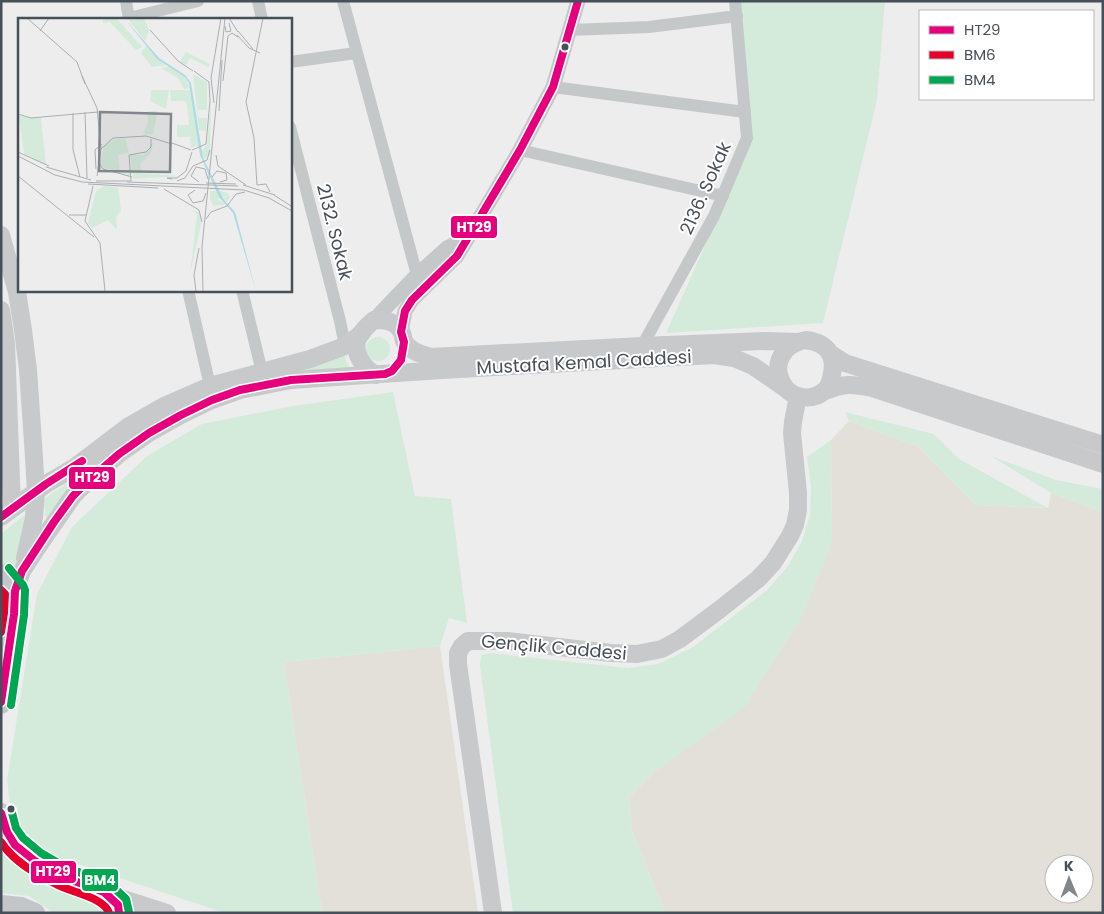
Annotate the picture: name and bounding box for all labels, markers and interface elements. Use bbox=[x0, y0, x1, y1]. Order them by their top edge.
legend bbox=[919, 10, 1094, 100]
inset map bbox=[18, 18, 291, 291]
text: HT29 bbox=[964, 19, 1001, 40]
unlabelled marker bbox=[560, 42, 570, 52]
text: BM6 bbox=[964, 44, 996, 65]
text: BM4 bbox=[964, 69, 996, 90]
street label: 2136. Sokak bbox=[673, 137, 737, 239]
street label: 2132. Sokak bbox=[311, 181, 359, 283]
line badge: HT29 bbox=[450, 215, 498, 239]
text: HT29 bbox=[456, 217, 492, 237]
street label: Mustafa Kemal Caddesi bbox=[476, 344, 692, 380]
line badge: HT29 bbox=[68, 466, 116, 490]
text: HT29 bbox=[74, 467, 110, 487]
street label: Gençlik Caddesi bbox=[480, 628, 628, 666]
unlabelled marker bbox=[6, 804, 16, 814]
north arrow bbox=[1044, 854, 1094, 904]
text: K bbox=[1064, 856, 1074, 876]
line badge: HT29 bbox=[30, 860, 77, 884]
text: HT29 bbox=[35, 861, 71, 881]
line badge: BM4 bbox=[81, 868, 119, 892]
text: BM4 bbox=[84, 870, 116, 890]

